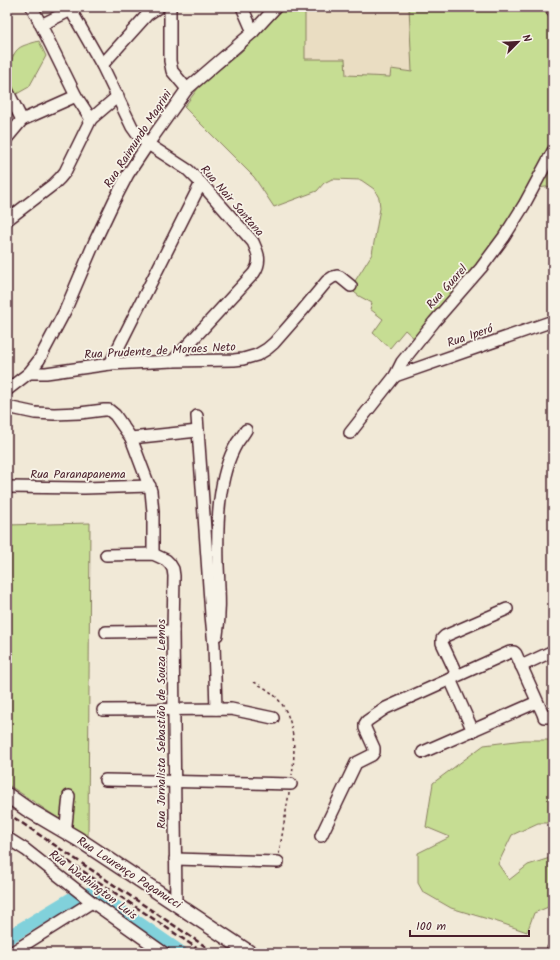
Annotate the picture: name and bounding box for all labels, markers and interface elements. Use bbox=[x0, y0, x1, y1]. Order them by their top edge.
north arrow bbox=[498, 22, 538, 62]
text: N bbox=[517, 32, 536, 45]
street label: Rua Raimundo Magrini bbox=[99, 85, 178, 192]
street label: Rua Nair Santana bbox=[196, 161, 269, 241]
street label: Rua Guarel bbox=[422, 260, 472, 314]
street label: Rua Iperó bbox=[444, 319, 496, 353]
street label: Rua Prudente de Moraes Neto bbox=[84, 338, 236, 364]
street label: Rua Paranapanema bbox=[30, 465, 126, 484]
street label: Rua Jornalista Sebastião de Souza Lemos bbox=[152, 619, 171, 829]
street label: Rua Lourenço Paganucci bbox=[73, 832, 186, 915]
street label: Rua Washington Luis bbox=[45, 845, 141, 925]
scale bar bbox=[410, 912, 529, 938]
text: 100 m bbox=[416, 917, 447, 936]

